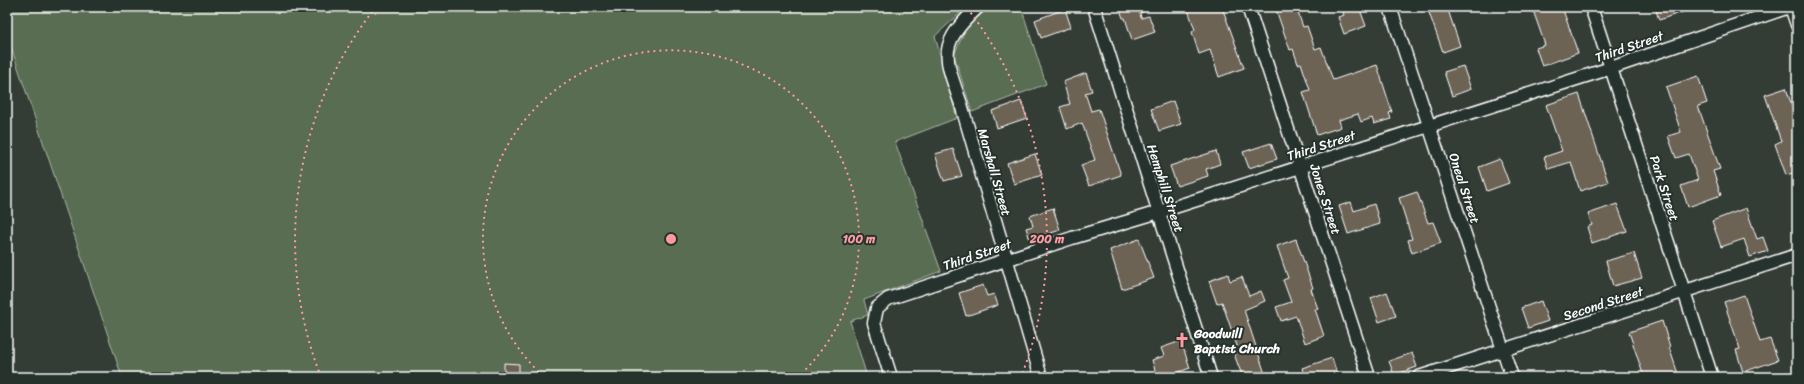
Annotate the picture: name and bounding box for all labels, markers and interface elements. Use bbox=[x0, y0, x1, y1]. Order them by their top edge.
street label: Third Street bbox=[1592, 24, 1667, 69]
street label: Third Street bbox=[1284, 123, 1359, 167]
street label: Marshall Street bbox=[971, 126, 1018, 219]
street label: Hemphill Street bbox=[1140, 141, 1191, 236]
street label: Oneal Street bbox=[1442, 150, 1487, 227]
street label: Park Street bbox=[1643, 152, 1686, 224]
street label: Jones Street bbox=[1303, 160, 1348, 238]
text: 100 m bbox=[843, 228, 876, 250]
text: 200 m bbox=[1029, 228, 1065, 250]
centre of rings bbox=[664, 232, 678, 246]
street label: Third Street bbox=[940, 232, 1015, 277]
street label: Second Street bbox=[1560, 279, 1647, 327]
place label: Goodwill Baptist Church bbox=[1193, 322, 1280, 360]
church icon: Goodwill Baptist Church bbox=[1173, 331, 1191, 349]

